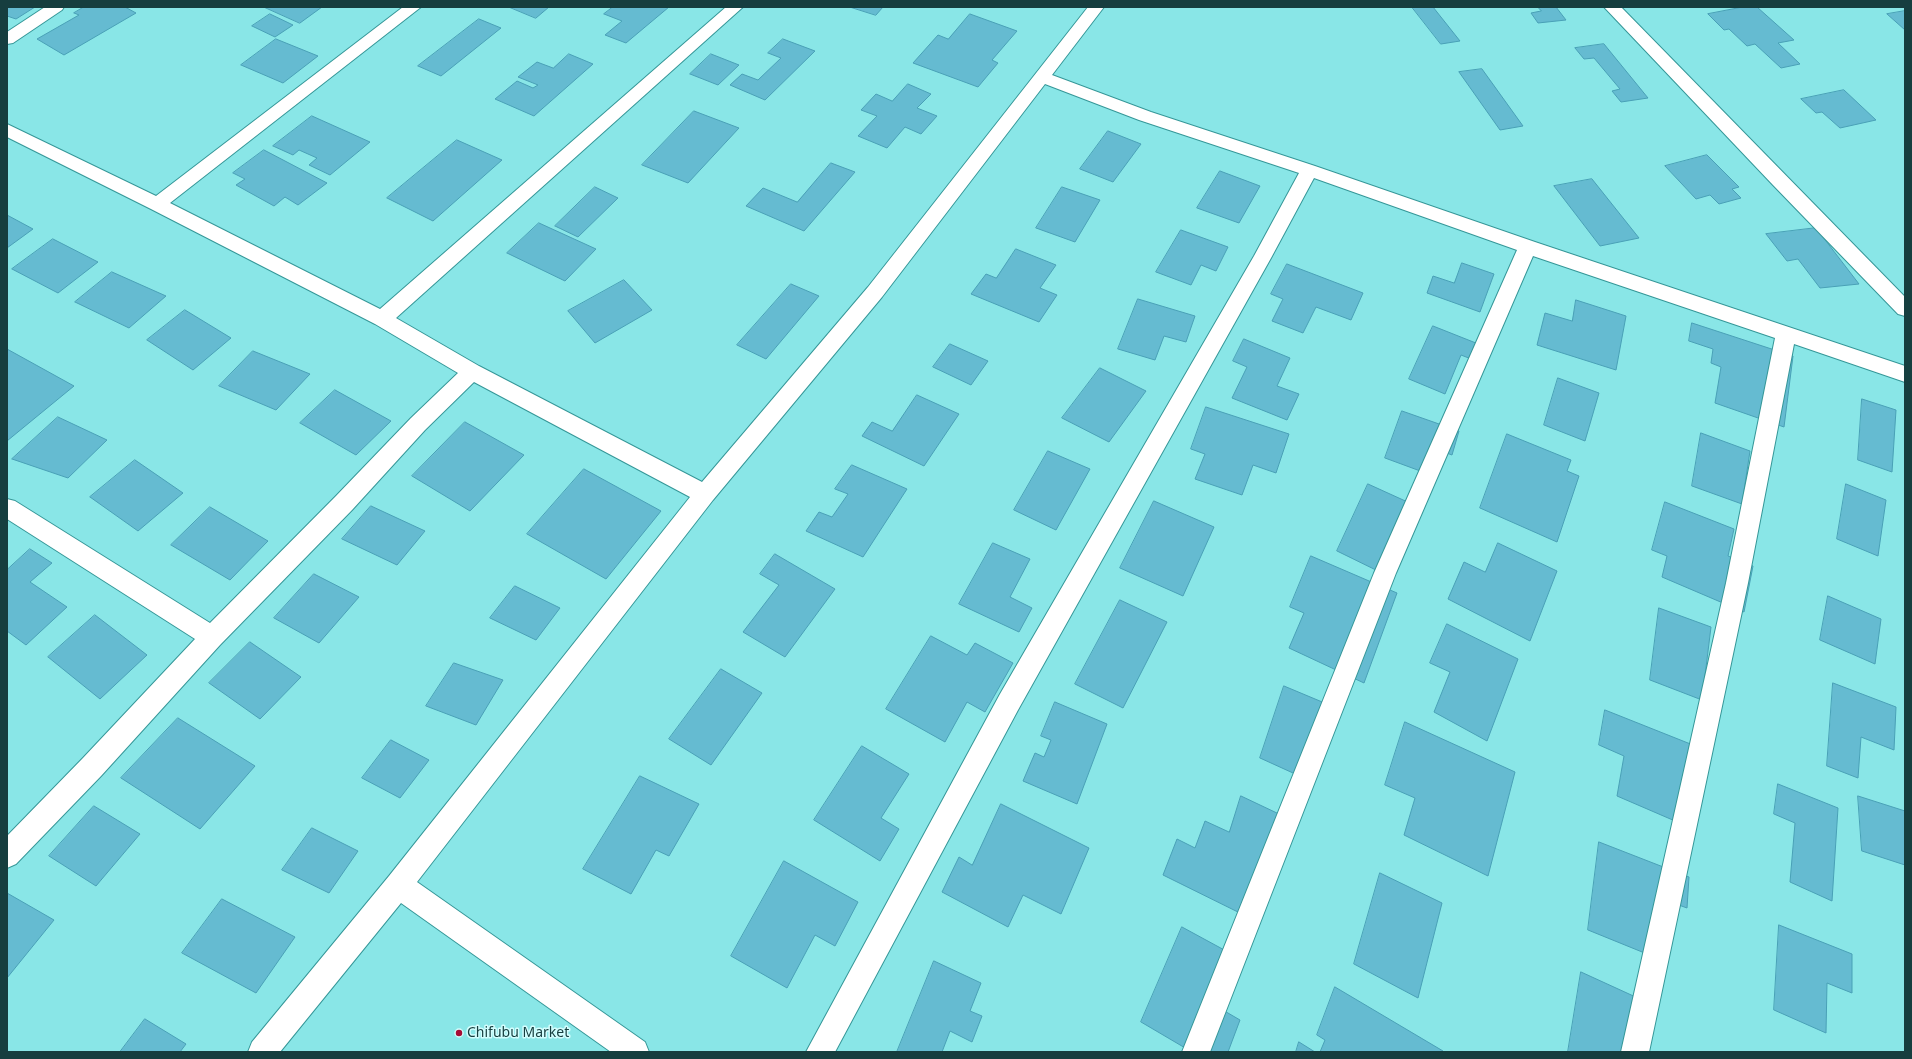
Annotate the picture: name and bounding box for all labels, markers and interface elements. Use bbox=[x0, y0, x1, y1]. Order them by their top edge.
place label: Chifubu Market bbox=[467, 1025, 569, 1041]
marker: Chifubu Market bbox=[454, 1028, 464, 1038]

